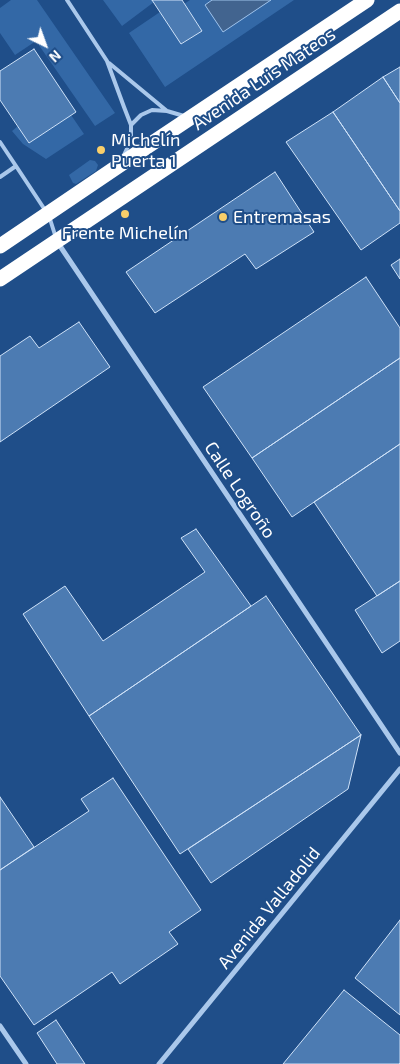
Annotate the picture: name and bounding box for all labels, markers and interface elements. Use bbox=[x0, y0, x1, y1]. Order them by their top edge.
north arrow bbox=[20, 20, 70, 70]
street label: Avenida Luis Mateos bbox=[188, 23, 340, 135]
text: N bbox=[46, 47, 65, 66]
place label: Michelín Puerta 1 bbox=[111, 129, 180, 172]
marker: Michelín Puerta 1 bbox=[95, 144, 107, 156]
place label: Entremasas bbox=[233, 206, 331, 228]
marker: Frente Michelín bbox=[119, 208, 131, 220]
marker: Entremasas bbox=[217, 211, 229, 223]
place label: Frente Michelín bbox=[62, 222, 188, 244]
street label: Calle Logroño bbox=[200, 438, 280, 542]
street label: Avenida Valladolid bbox=[213, 843, 325, 973]

